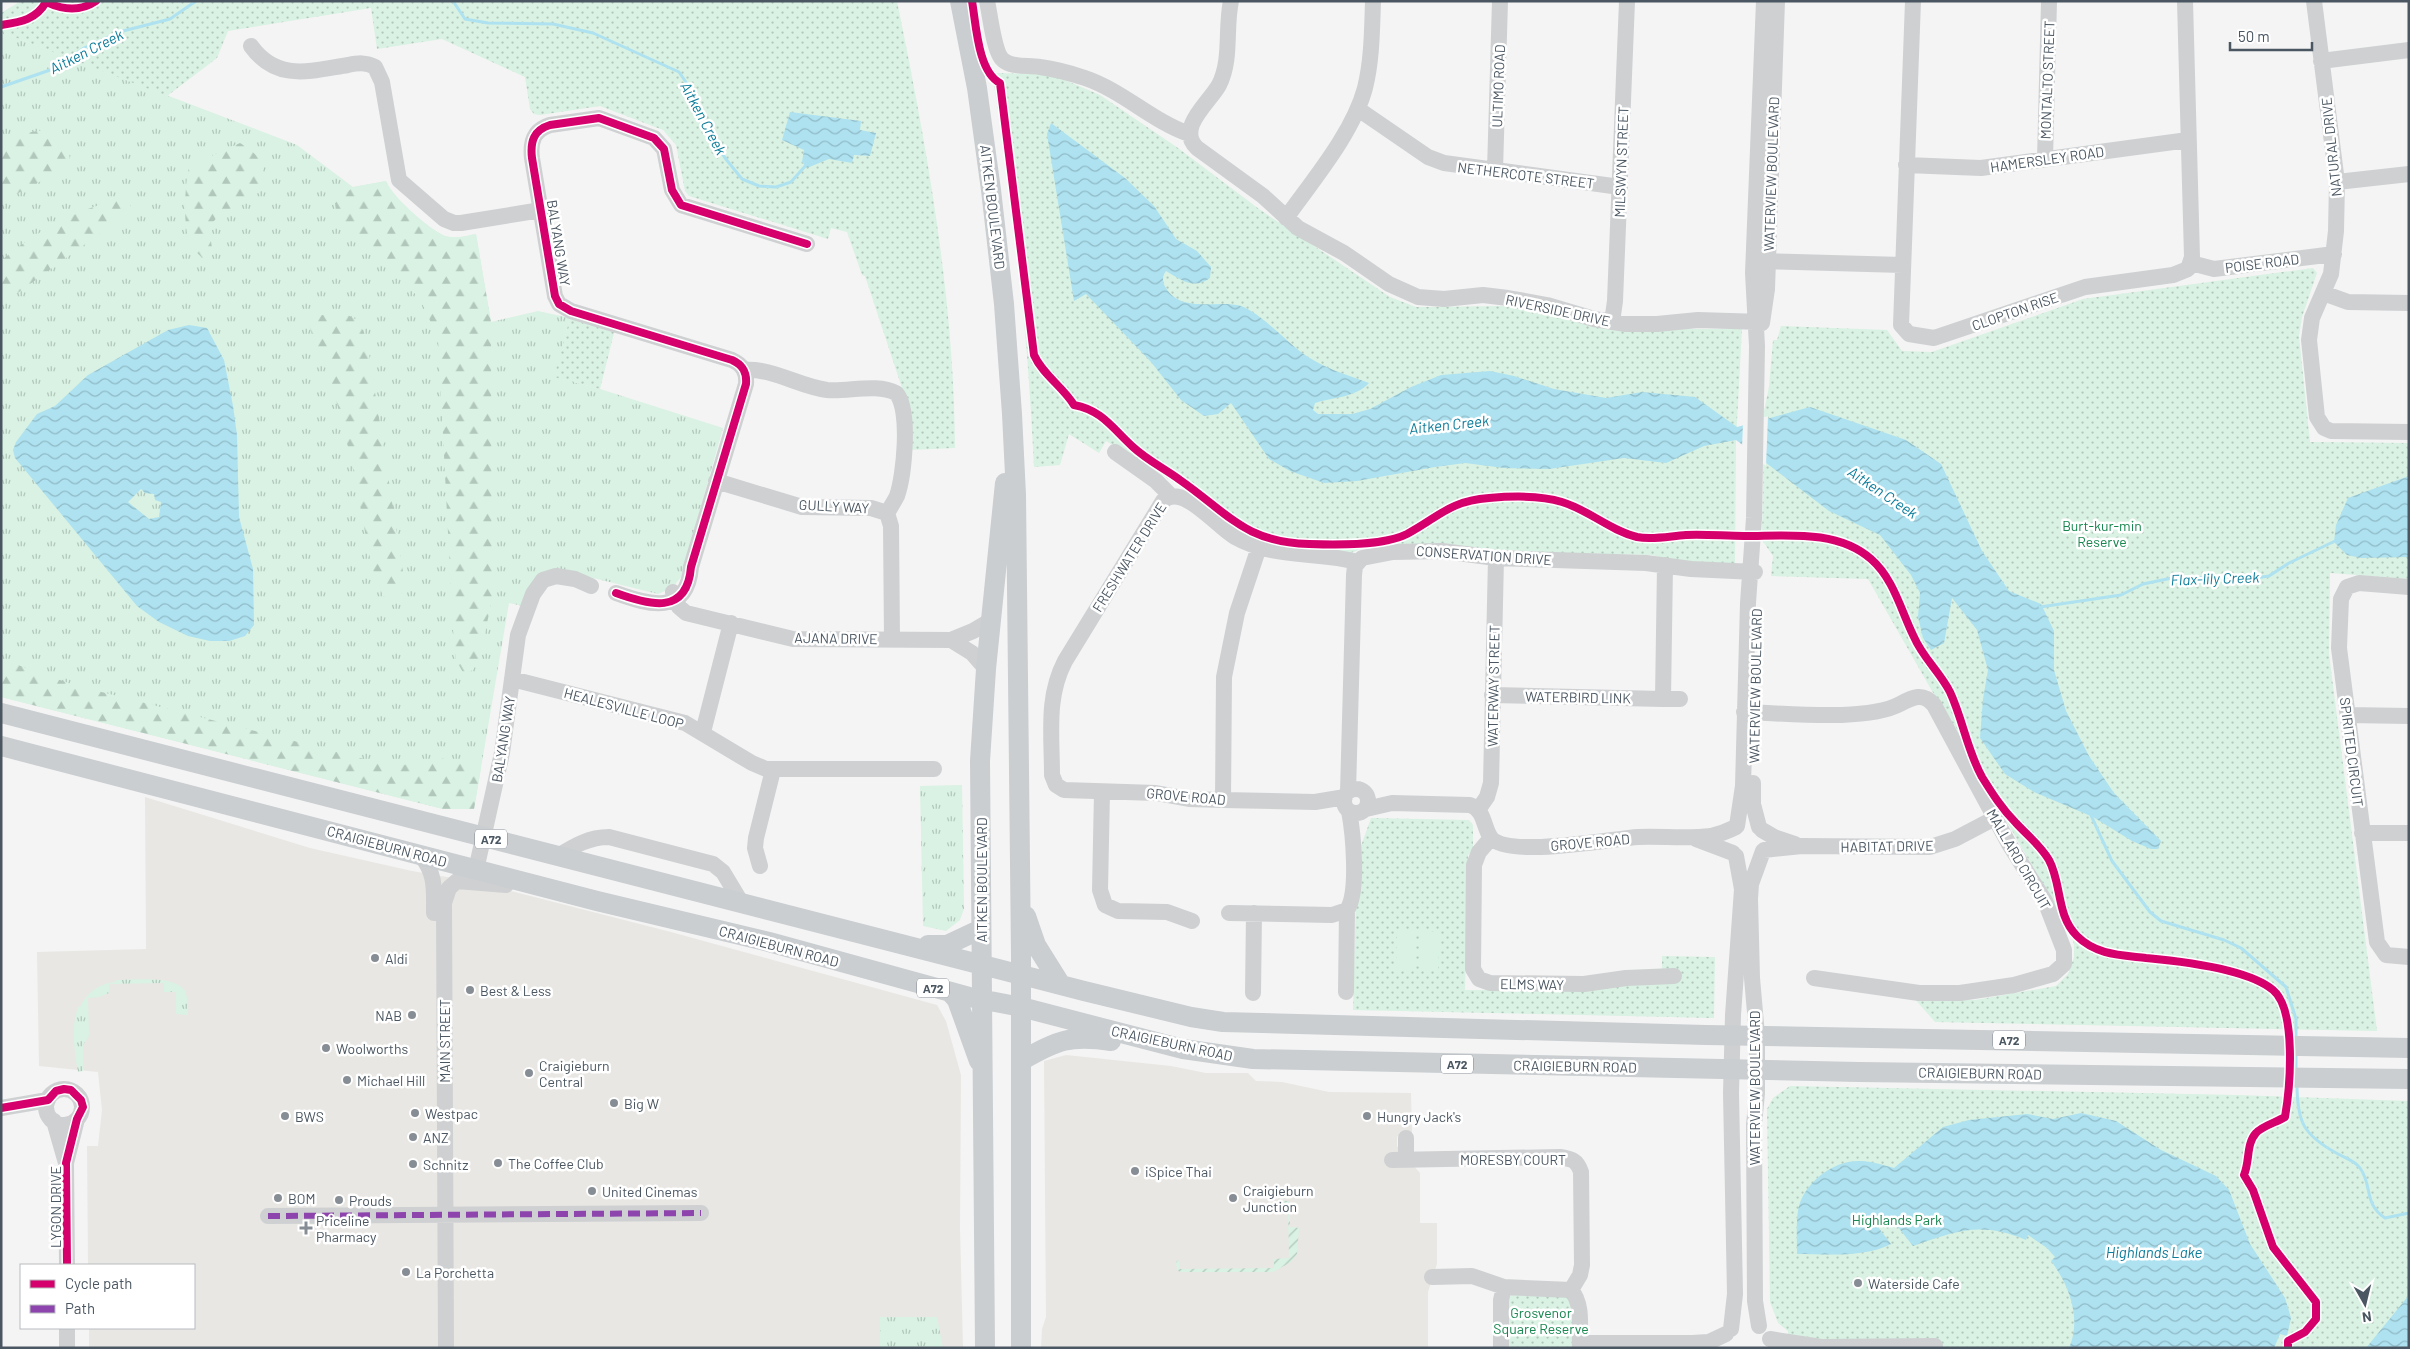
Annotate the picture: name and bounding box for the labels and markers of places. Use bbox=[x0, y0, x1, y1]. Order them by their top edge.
place label: Aldi bbox=[385, 950, 408, 967]
marker: Aldi bbox=[369, 952, 381, 964]
place label: Best & Less bbox=[480, 982, 552, 999]
marker: Best & Less bbox=[464, 984, 476, 996]
place label: NAB bbox=[375, 1007, 402, 1024]
marker: NAB bbox=[406, 1009, 418, 1021]
place label: Woolworths bbox=[336, 1040, 409, 1057]
marker: Woolworths bbox=[320, 1042, 332, 1054]
place label: Craigieburn Central bbox=[539, 1057, 610, 1090]
marker: Craigieburn Central bbox=[523, 1067, 535, 1079]
place label: Michael Hill bbox=[357, 1072, 425, 1089]
marker: Michael Hill bbox=[341, 1074, 353, 1086]
place label: Big W bbox=[624, 1095, 659, 1112]
marker: Big W bbox=[608, 1097, 620, 1109]
place label: Westpac bbox=[425, 1105, 478, 1122]
marker: Westpac bbox=[409, 1107, 421, 1119]
place label: BWS bbox=[295, 1108, 324, 1125]
place label: Hungry Jack's bbox=[1377, 1108, 1461, 1125]
marker: BWS bbox=[279, 1110, 291, 1122]
marker: Hungry Jack's bbox=[1361, 1110, 1373, 1122]
place label: ANZ bbox=[423, 1129, 449, 1146]
marker: ANZ bbox=[407, 1131, 419, 1143]
place label: The Coffee Club bbox=[508, 1155, 604, 1172]
place label: Schnitz bbox=[423, 1156, 468, 1173]
marker: The Coffee Club bbox=[492, 1157, 504, 1169]
marker: Schnitz bbox=[407, 1158, 419, 1170]
place label: iSpice Thai bbox=[1145, 1163, 1212, 1180]
marker: iSpice Thai bbox=[1129, 1165, 1141, 1177]
place label: Craigieburn Junction bbox=[1243, 1182, 1314, 1215]
place label: United Cinemas bbox=[602, 1183, 698, 1200]
marker: United Cinemas bbox=[586, 1185, 598, 1197]
place label: BOM bbox=[288, 1190, 315, 1207]
marker: BOM bbox=[272, 1192, 284, 1204]
place label: Prouds bbox=[349, 1192, 392, 1209]
marker: Craigieburn Junction bbox=[1227, 1192, 1239, 1204]
marker: Prouds bbox=[333, 1194, 345, 1206]
place label: Priceline Pharmacy bbox=[316, 1212, 377, 1245]
marker: Priceline Pharmacy bbox=[300, 1222, 312, 1234]
place label: La Porchetta bbox=[416, 1264, 494, 1281]
marker: La Porchetta bbox=[400, 1266, 412, 1278]
place label: Waterside Cafe bbox=[1868, 1275, 1960, 1292]
marker: Waterside Cafe bbox=[1852, 1277, 1864, 1289]

